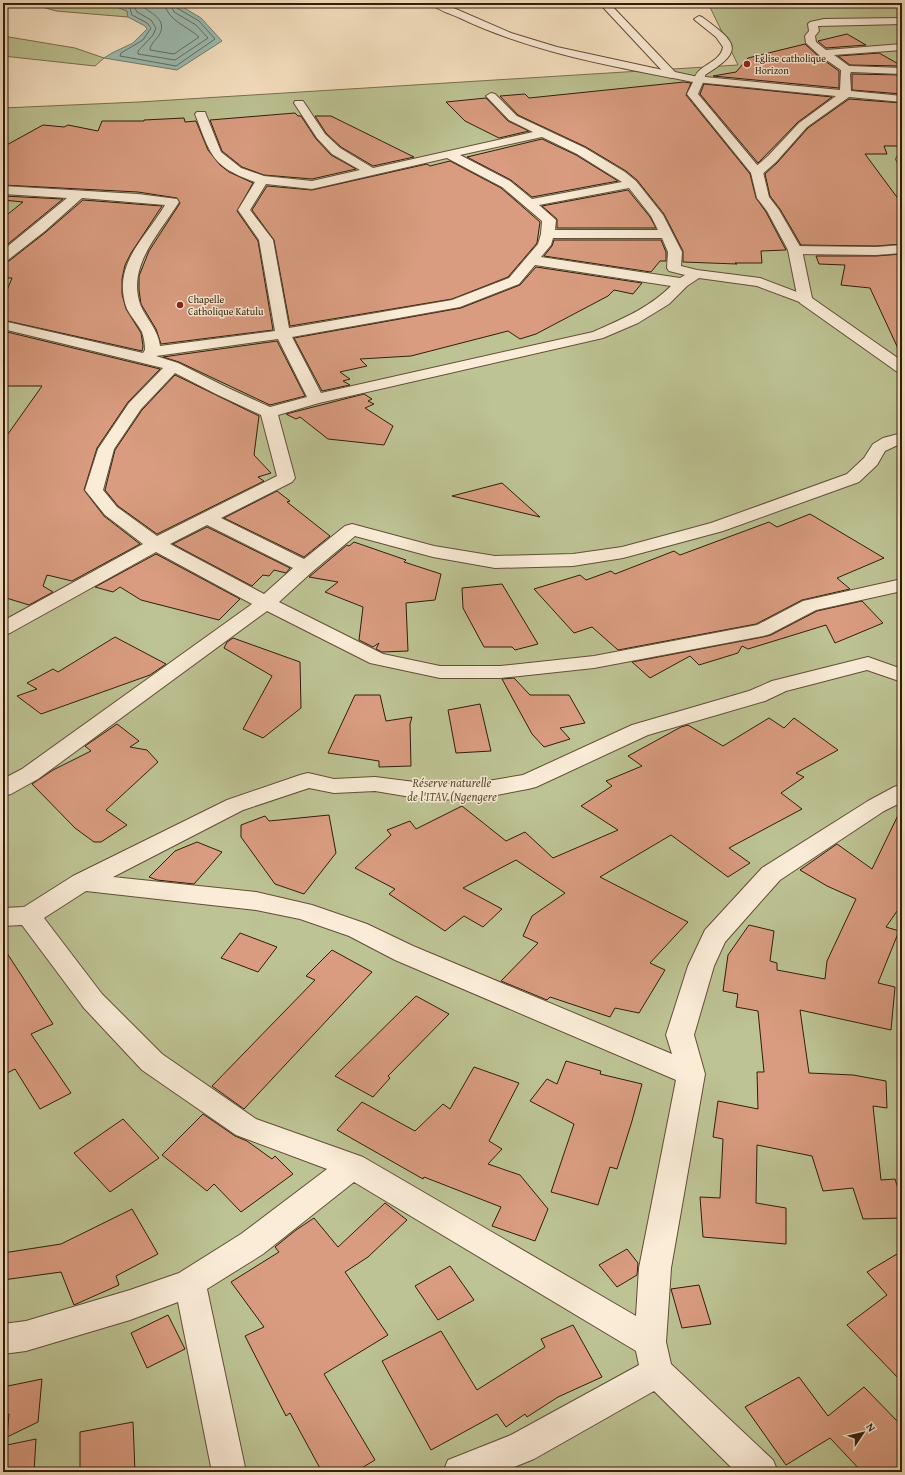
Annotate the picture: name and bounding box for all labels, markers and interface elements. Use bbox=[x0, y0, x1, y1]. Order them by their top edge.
place label: Eglise catholique Horizon bbox=[755, 51, 826, 78]
marker: Eglise catholique Horizon bbox=[742, 59, 752, 69]
place label: Chapelle Catholique Katulu bbox=[188, 292, 264, 319]
marker: Chapelle Catholique Katulu bbox=[175, 300, 185, 310]
park label: Réserve naturelle de l'ITAV (Ngengere bbox=[407, 774, 497, 805]
north arrow bbox=[843, 1413, 883, 1453]
text: N bbox=[863, 1420, 880, 1435]

